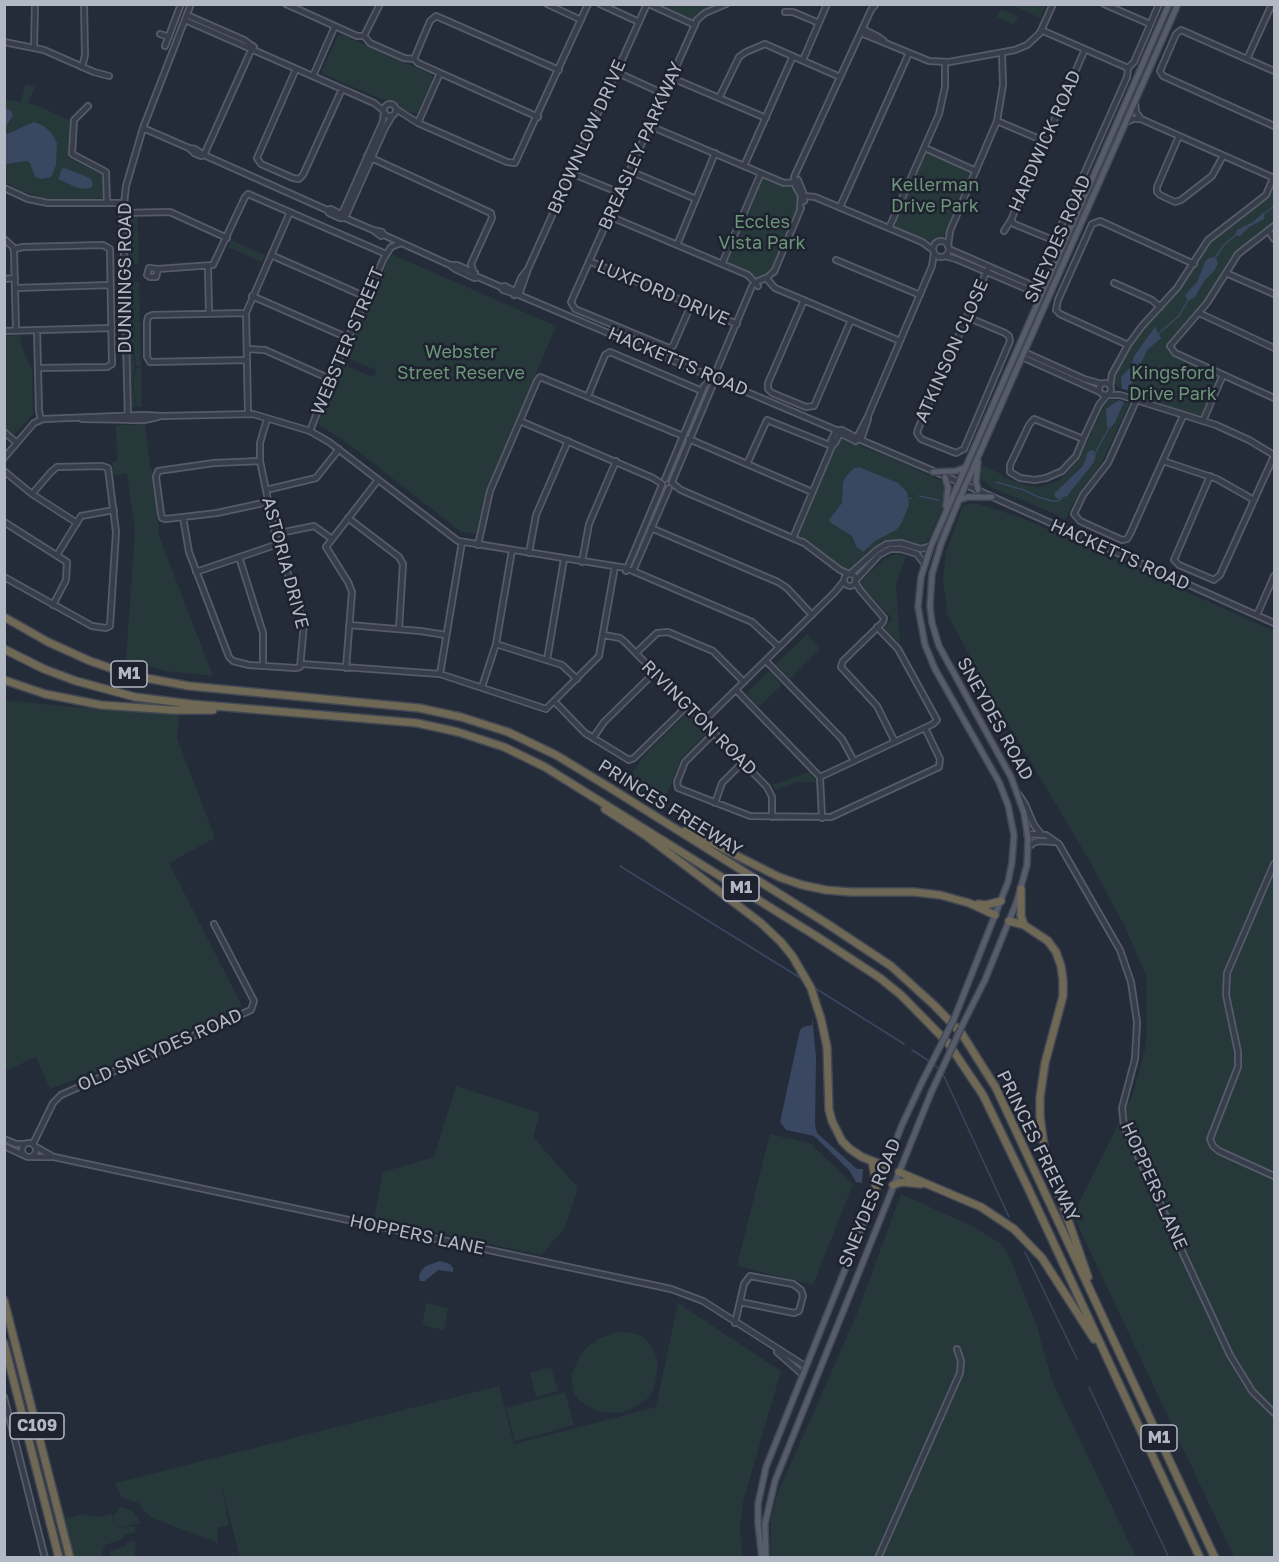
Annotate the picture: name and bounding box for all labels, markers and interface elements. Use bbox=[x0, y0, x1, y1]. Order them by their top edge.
street label: BROWNLOW DRIVE bbox=[543, 57, 631, 217]
street label: BREASLEY PARKWAY bbox=[594, 59, 688, 233]
street label: HARDWICK ROAD bbox=[1004, 67, 1086, 215]
street label: SNEYDES ROAD bbox=[1020, 172, 1096, 306]
park label: Kellerman Drive Park bbox=[891, 174, 979, 216]
street label: DUNNINGS ROAD bbox=[114, 202, 136, 354]
park label: Eccles Vista Park bbox=[718, 211, 806, 254]
street label: LUXFORD DRIVE bbox=[594, 255, 732, 331]
street label: WEBSTER STREET bbox=[307, 264, 389, 418]
street label: ATKINSON CLOSE bbox=[911, 276, 993, 426]
street label: HACKETTS ROAD bbox=[605, 323, 751, 401]
park label: Webster Street Reserve bbox=[397, 341, 525, 384]
park label: Kingsford Drive Park bbox=[1129, 362, 1217, 404]
street label: ASTORIA DRIVE bbox=[257, 495, 313, 631]
street label: HACKETTS ROAD bbox=[1047, 515, 1193, 595]
street label: SNEYDES ROAD bbox=[952, 654, 1038, 784]
street label: RIVINGTON ROAD bbox=[637, 656, 761, 780]
road number: M1 bbox=[111, 661, 147, 687]
street label: PRINCES FREEWAY bbox=[594, 755, 746, 861]
road number: M1 bbox=[723, 875, 759, 901]
street label: OLD SNEYDES ROAD bbox=[74, 1004, 246, 1096]
street label: PRINCES FREEWAY bbox=[992, 1067, 1084, 1225]
street label: HOPPERS LANE bbox=[1116, 1119, 1192, 1253]
street label: SNEYDES ROAD bbox=[834, 1135, 906, 1271]
street label: HOPPERS LANE bbox=[348, 1210, 486, 1260]
road number: C109 bbox=[10, 1413, 64, 1439]
road number: M1 bbox=[1141, 1425, 1177, 1451]

